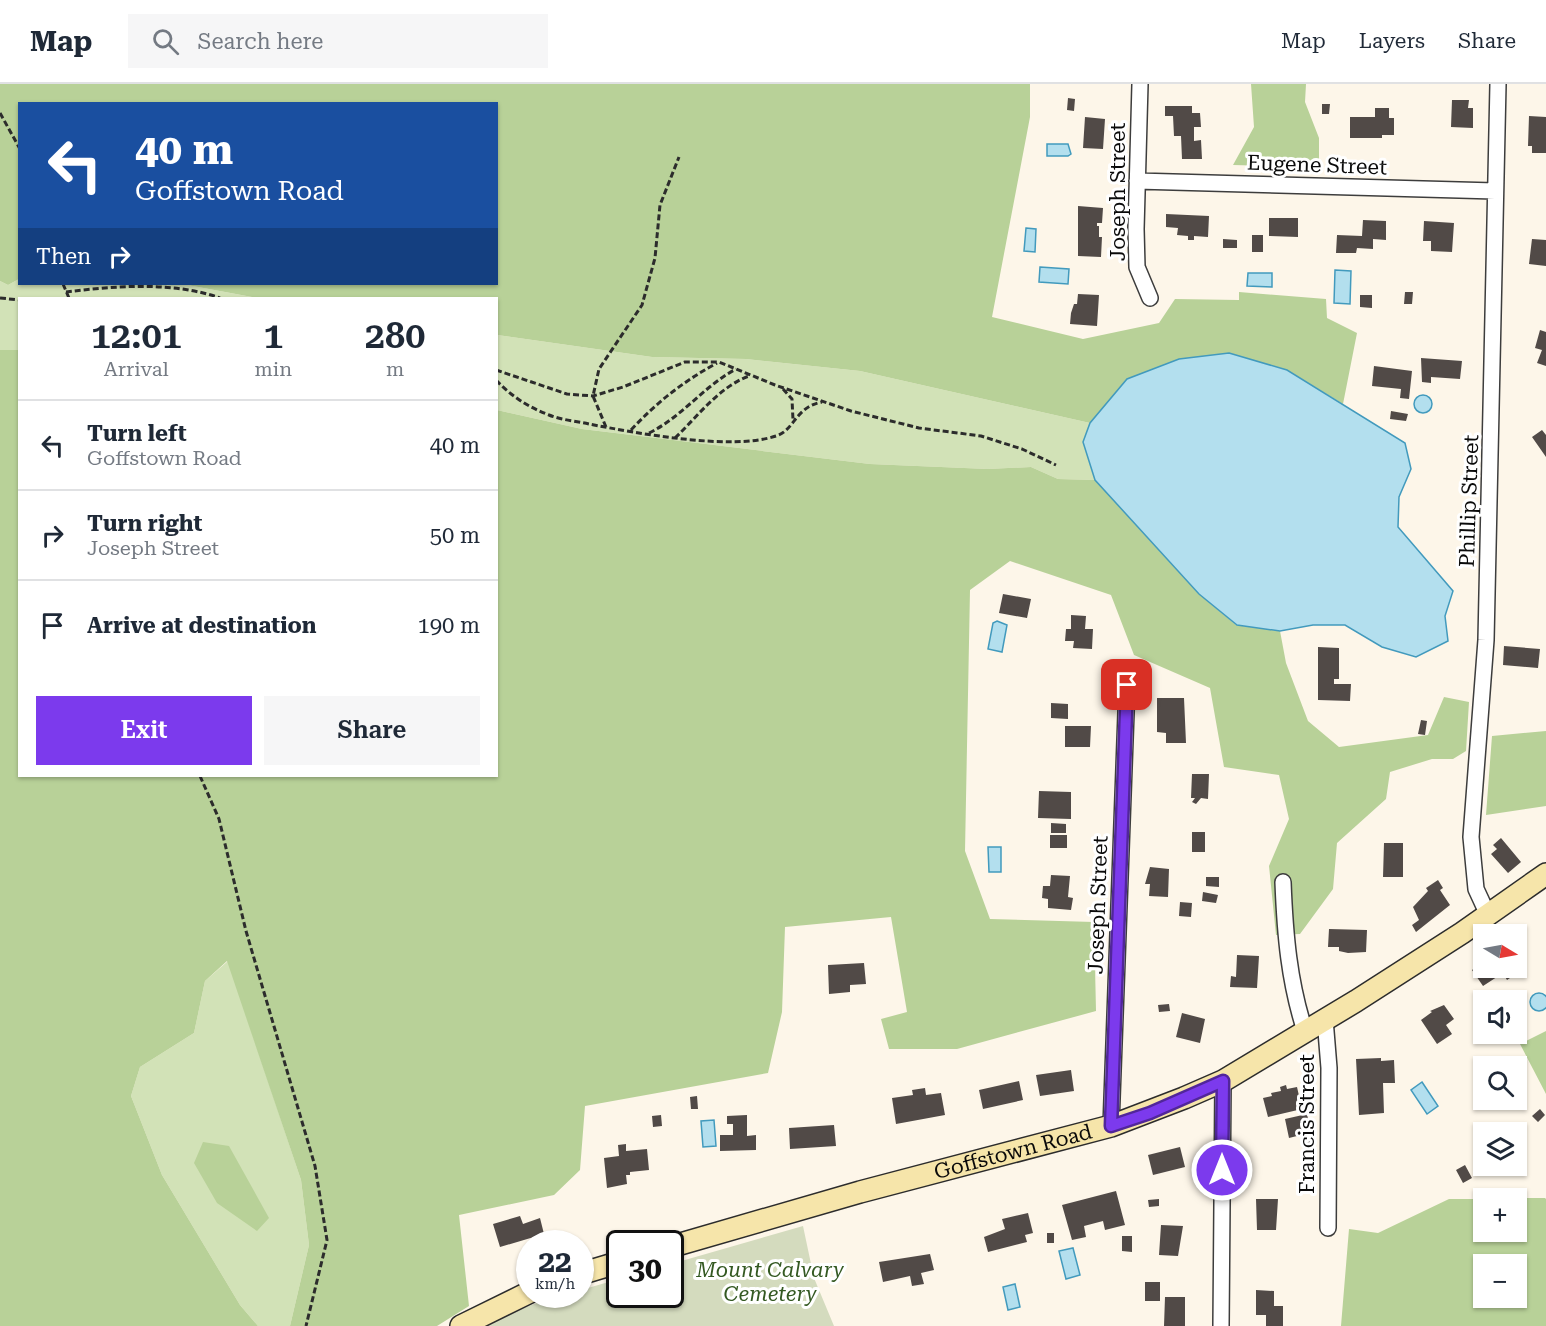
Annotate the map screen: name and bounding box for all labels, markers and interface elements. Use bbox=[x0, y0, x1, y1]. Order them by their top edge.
search box bbox=[128, 14, 548, 68]
text: Map bbox=[30, 25, 92, 58]
icon: search bbox=[149, 25, 182, 58]
text: Search here bbox=[197, 29, 323, 54]
text: Map bbox=[1281, 29, 1326, 53]
text: Layers bbox=[1359, 29, 1425, 53]
text: Share bbox=[1458, 29, 1516, 53]
street label: Joseph Street bbox=[1106, 122, 1130, 261]
text: 40 m bbox=[135, 125, 233, 174]
icon: left bbox=[36, 126, 114, 204]
street label: Eugene Street bbox=[1247, 151, 1388, 179]
text: Goffstown Road bbox=[135, 175, 344, 207]
icon: right bbox=[103, 240, 136, 273]
text: Then bbox=[36, 244, 91, 269]
text: 12:01 bbox=[91, 315, 182, 357]
text: 1 bbox=[263, 315, 283, 357]
text: 280 bbox=[365, 315, 425, 357]
text: Arrival bbox=[104, 357, 169, 381]
text: min bbox=[255, 357, 292, 381]
text: m bbox=[386, 357, 404, 381]
text: Turn left bbox=[87, 421, 187, 446]
icon: left bbox=[36, 429, 69, 462]
text: 40 m bbox=[430, 433, 480, 458]
street label: Phillip Street bbox=[1455, 434, 1483, 568]
text: Goffstown Road bbox=[87, 446, 242, 470]
text: Turn right bbox=[87, 511, 202, 536]
icon: right bbox=[36, 519, 69, 552]
text: 50 m bbox=[430, 523, 480, 548]
text: Joseph Street bbox=[87, 536, 219, 560]
icon: arrive bbox=[36, 609, 69, 642]
text: Arrive at destination bbox=[87, 613, 316, 638]
text: 190 m bbox=[417, 613, 480, 638]
pin bbox=[1101, 659, 1152, 710]
icon: arrive bbox=[1110, 668, 1143, 701]
button: Exit bbox=[36, 696, 252, 765]
button: Share bbox=[264, 696, 480, 765]
street label: Joseph Street bbox=[1084, 835, 1112, 975]
north arrow bbox=[1473, 924, 1527, 978]
map controls bbox=[1473, 924, 1527, 1308]
button: sound bbox=[1473, 990, 1527, 1044]
street label: Francis Street bbox=[1295, 1054, 1319, 1194]
button: search bbox=[1473, 1056, 1527, 1110]
street label: Goffstown Road bbox=[931, 1119, 1095, 1184]
button: layers bbox=[1473, 1122, 1527, 1176]
position arrow bbox=[1190, 1138, 1254, 1202]
button: + bbox=[1473, 1188, 1527, 1242]
speed limit sign: 30 bbox=[606, 1230, 684, 1308]
text: 22 bbox=[538, 1244, 572, 1279]
button: − bbox=[1473, 1254, 1527, 1308]
park label: Mount Calvary Cemetery bbox=[695, 1258, 844, 1306]
text: km/h bbox=[535, 1275, 575, 1293]

